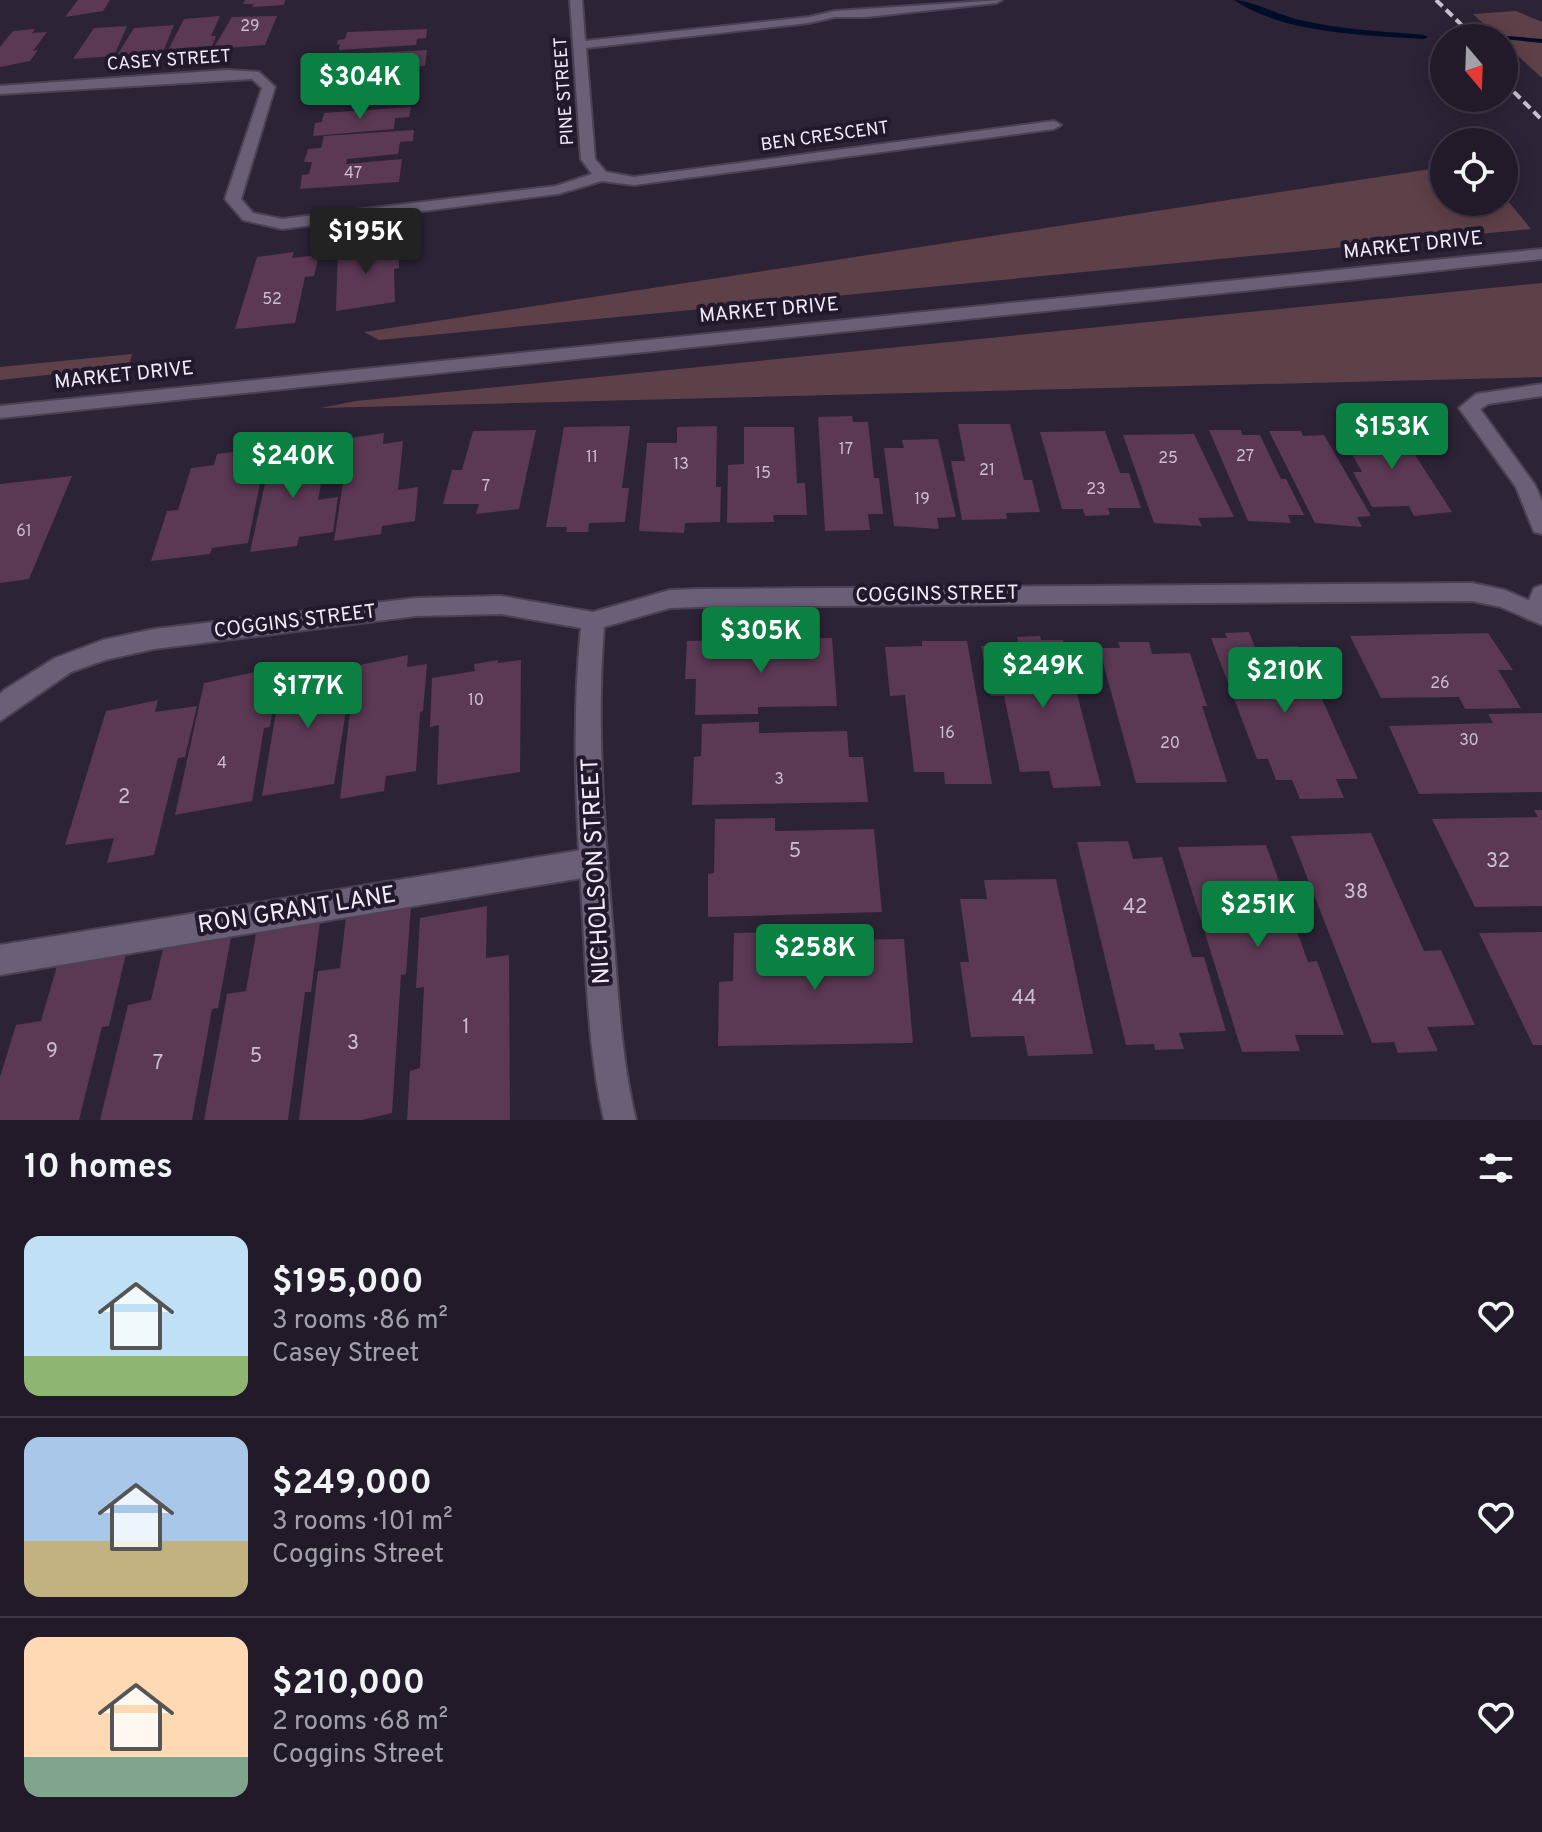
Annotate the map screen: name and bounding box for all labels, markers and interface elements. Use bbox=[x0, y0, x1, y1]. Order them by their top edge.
house number: 29 bbox=[240, 17, 260, 37]
north arrow bbox=[1430, 24, 1518, 112]
map controls bbox=[1430, 24, 1518, 216]
street label: PINE STREET bbox=[550, 36, 580, 146]
street label: CASEY STREET bbox=[106, 45, 232, 77]
pin: $304K bbox=[304, 53, 416, 121]
text: $304K bbox=[318, 62, 402, 95]
street label: BEN CRESCENT bbox=[759, 117, 891, 157]
button: locate bbox=[1430, 128, 1518, 216]
house number: 47 bbox=[344, 164, 362, 184]
pin: $195K bbox=[310, 208, 422, 276]
text: $195K bbox=[328, 217, 404, 250]
street label: MARKET DRIVE bbox=[1342, 226, 1484, 266]
house number: 52 bbox=[262, 290, 282, 310]
street label: MARKET DRIVE bbox=[698, 292, 840, 330]
street label: MARKET DRIVE bbox=[53, 356, 195, 396]
pin: $153K bbox=[1336, 403, 1448, 471]
text: $153K bbox=[1354, 412, 1430, 445]
pin: $240K bbox=[237, 432, 349, 500]
house number: 17 bbox=[839, 440, 853, 460]
text: $240K bbox=[251, 441, 335, 474]
house number: 27 bbox=[1236, 447, 1254, 467]
house number: 11 bbox=[586, 448, 598, 468]
house number: 25 bbox=[1158, 449, 1178, 469]
house number: 13 bbox=[673, 455, 689, 475]
house number: 21 bbox=[979, 461, 995, 481]
house number: 15 bbox=[755, 464, 771, 484]
house number: 7 bbox=[482, 477, 490, 497]
house number: 23 bbox=[1086, 480, 1106, 500]
house number: 19 bbox=[914, 490, 930, 510]
house number: 61 bbox=[16, 522, 32, 542]
street label: COGGINS STREET bbox=[855, 581, 1019, 609]
street label: COGGINS STREET bbox=[212, 599, 378, 645]
pin: $305K bbox=[705, 607, 817, 675]
text: $305K bbox=[720, 616, 802, 649]
pin: $249K bbox=[987, 642, 1099, 710]
pin: $210K bbox=[1229, 647, 1341, 715]
text: $249K bbox=[1002, 651, 1084, 684]
text: $210K bbox=[1246, 656, 1324, 689]
pin: $177K bbox=[252, 662, 364, 730]
text: $177K bbox=[272, 671, 344, 704]
house number: 26 bbox=[1430, 674, 1450, 694]
house number: 10 bbox=[468, 691, 484, 711]
house number: 16 bbox=[939, 724, 955, 744]
house number: 30 bbox=[1459, 731, 1479, 751]
house number: 20 bbox=[1160, 734, 1180, 754]
house number: 4 bbox=[217, 754, 227, 774]
street label: NICHOLSON STREET bbox=[576, 757, 618, 985]
house number: 3 bbox=[774, 770, 784, 790]
house number: 2 bbox=[118, 785, 130, 811]
house number: 5 bbox=[789, 839, 801, 865]
house number: 32 bbox=[1486, 849, 1510, 875]
house number: 38 bbox=[1344, 880, 1368, 906]
street label: RON GRANT LANE bbox=[196, 881, 398, 941]
pin: $251K bbox=[1202, 881, 1314, 949]
text: $251K bbox=[1220, 890, 1296, 923]
house number: 42 bbox=[1123, 895, 1147, 921]
pin: $258K bbox=[759, 924, 871, 992]
text: $258K bbox=[774, 933, 856, 966]
house number: 44 bbox=[1012, 986, 1036, 1012]
house number: 1 bbox=[462, 1015, 470, 1041]
house number: 3 bbox=[347, 1031, 359, 1057]
house number: 9 bbox=[46, 1039, 58, 1065]
house number: 5 bbox=[250, 1044, 262, 1070]
house number: 7 bbox=[153, 1051, 163, 1077]
icon: filters bbox=[1474, 1146, 1518, 1190]
text: 10 homes bbox=[24, 1147, 173, 1190]
text: $195,000 bbox=[272, 1262, 424, 1305]
icon: home bbox=[88, 1268, 184, 1364]
icon: heart bbox=[1474, 1294, 1518, 1338]
text: 3 rooms · 86 m² bbox=[272, 1305, 448, 1338]
text: Casey Street bbox=[272, 1338, 419, 1371]
text: $249,000 bbox=[272, 1463, 432, 1506]
icon: home bbox=[88, 1469, 184, 1565]
icon: heart bbox=[1474, 1495, 1518, 1539]
text: 3 rooms · 101 m² bbox=[272, 1506, 453, 1539]
text: Coggins Street bbox=[272, 1539, 444, 1572]
text: $210,000 bbox=[272, 1663, 425, 1706]
icon: home bbox=[88, 1669, 184, 1765]
icon: heart bbox=[1474, 1695, 1518, 1739]
text: 2 rooms · 68 m² bbox=[272, 1706, 448, 1739]
text: Coggins Street bbox=[272, 1739, 444, 1772]

